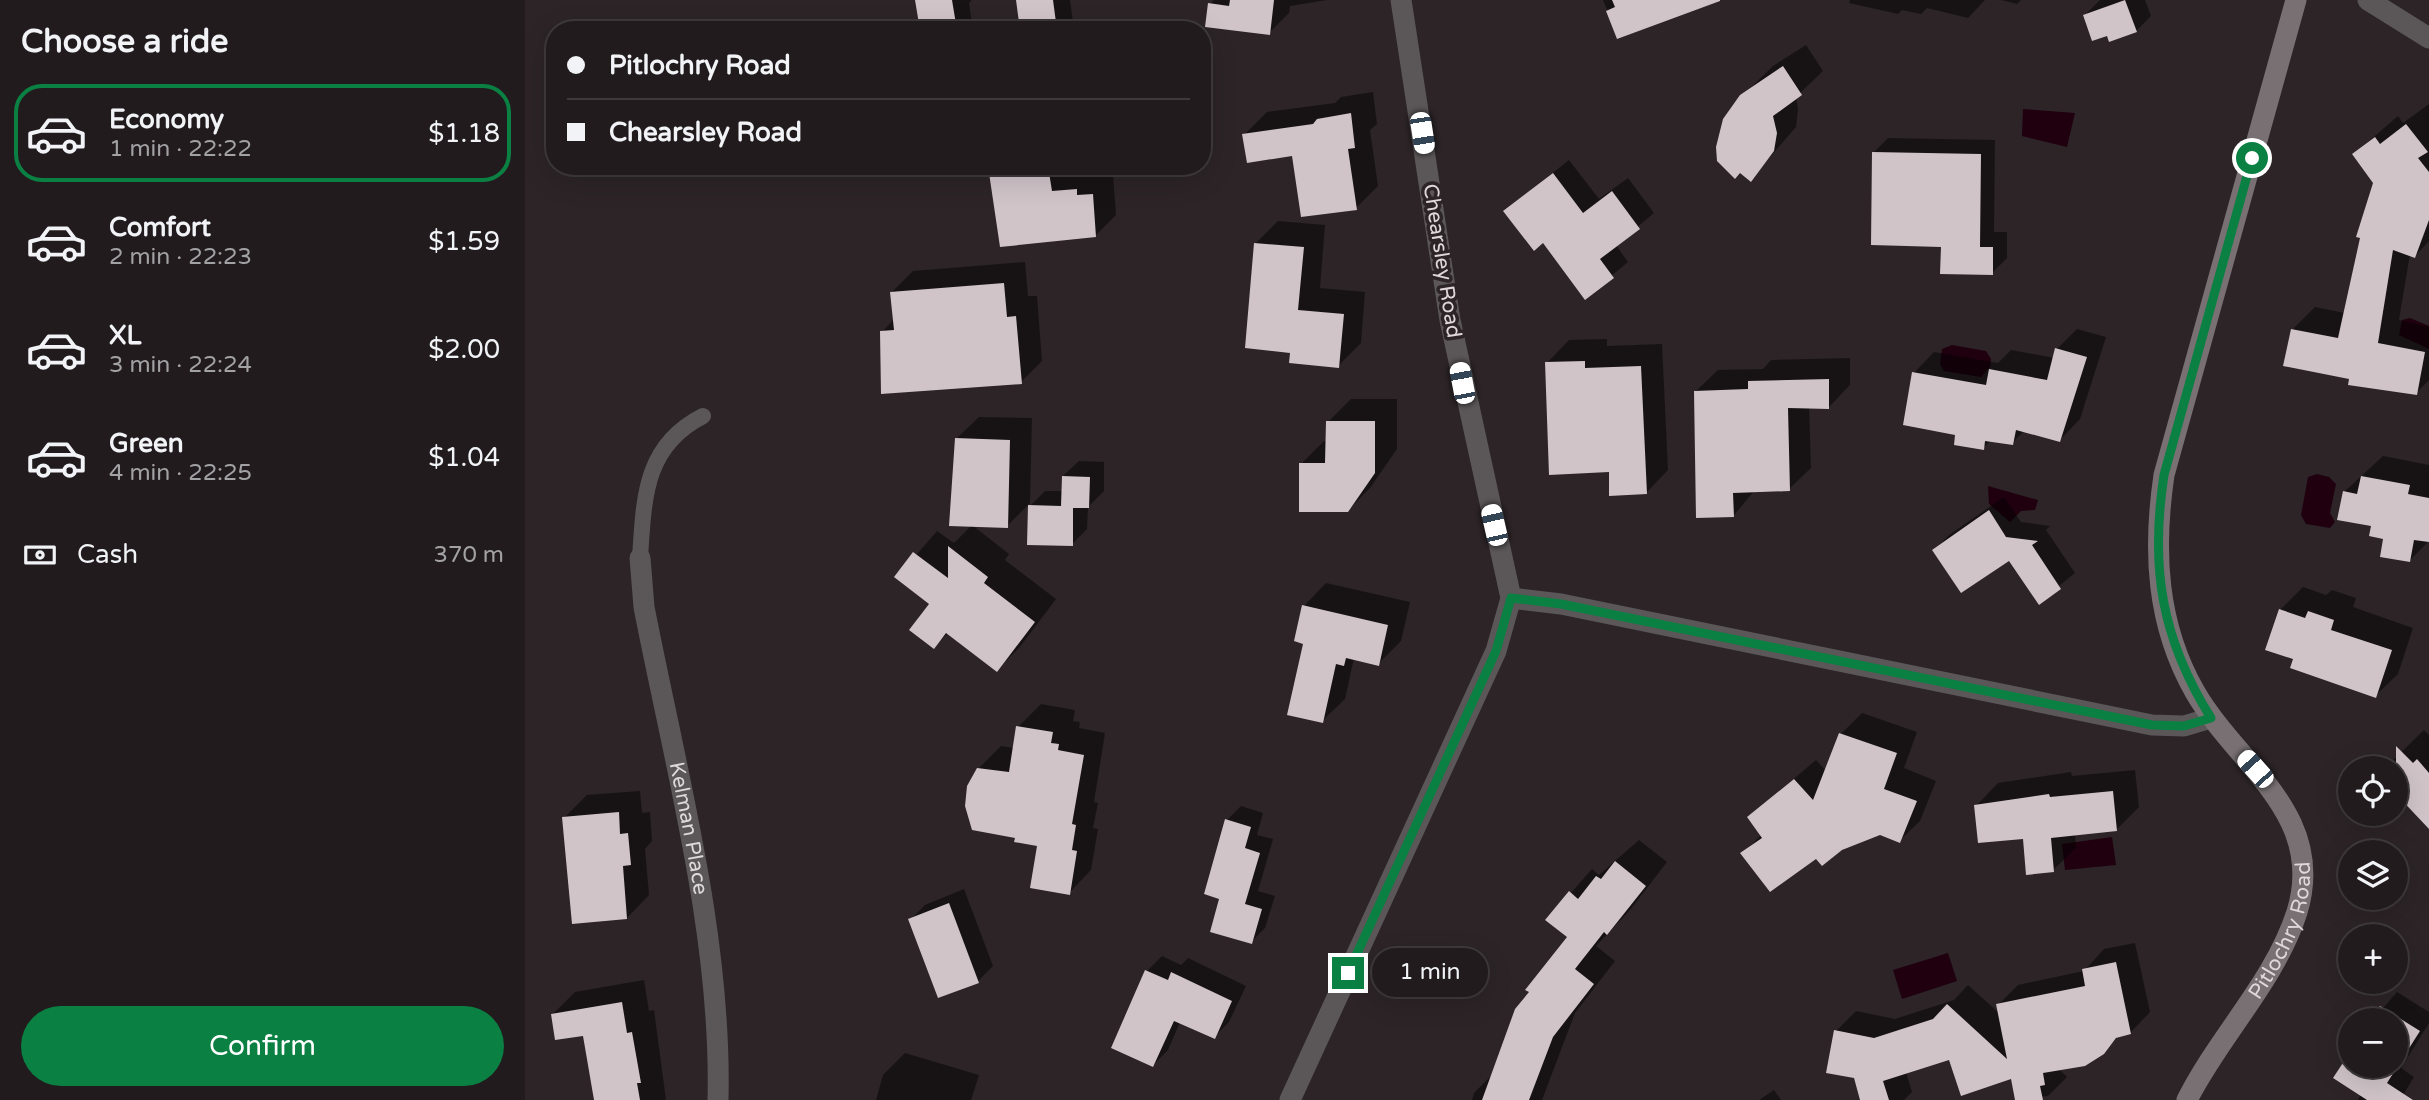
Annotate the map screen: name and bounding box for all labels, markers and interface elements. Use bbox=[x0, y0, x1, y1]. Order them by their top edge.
text: Choose a ride bbox=[21, 23, 228, 61]
text: Pitlochry Road bbox=[609, 50, 791, 81]
icon: car bbox=[25, 102, 88, 165]
text: Economy bbox=[109, 104, 224, 135]
car bbox=[1409, 111, 1436, 155]
text: Chearsley Road bbox=[609, 117, 802, 148]
text: $1.18 bbox=[428, 118, 500, 149]
text: 1 min · 22:22 bbox=[109, 135, 252, 163]
route start bbox=[2236, 142, 2268, 174]
street label: Chearsley Road bbox=[1417, 182, 1467, 340]
icon: car bbox=[25, 210, 88, 273]
text: Comfort bbox=[109, 212, 211, 243]
text: $1.59 bbox=[428, 226, 500, 257]
text: 2 min · 22:23 bbox=[109, 243, 252, 271]
icon: car bbox=[25, 318, 88, 381]
text: XL bbox=[109, 320, 141, 351]
text: $2.00 bbox=[428, 334, 500, 365]
text: 3 min · 22:24 bbox=[109, 351, 252, 379]
car bbox=[1448, 360, 1477, 406]
icon: car bbox=[25, 426, 88, 489]
text: Green bbox=[109, 428, 184, 459]
text: $1.04 bbox=[428, 442, 500, 473]
text: 4 min · 22:25 bbox=[109, 459, 252, 487]
car bbox=[1480, 502, 1509, 548]
icon: cash bbox=[21, 536, 59, 574]
text: Cash bbox=[77, 539, 138, 570]
text: 370 m bbox=[434, 541, 504, 569]
car bbox=[2234, 746, 2277, 792]
map controls bbox=[2338, 756, 2408, 1078]
button: locate bbox=[2338, 756, 2408, 826]
street label: Kelman Place bbox=[664, 760, 714, 897]
button: layers bbox=[2338, 840, 2408, 910]
street label: Pitlochry Road bbox=[2243, 861, 2316, 1004]
button: + bbox=[2338, 924, 2408, 994]
callout: 1 min bbox=[1373, 948, 1488, 998]
route end bbox=[1332, 957, 1364, 989]
text: 1 min bbox=[1399, 958, 1461, 986]
button: Confirm bbox=[21, 1006, 504, 1086]
button: − bbox=[2338, 1008, 2408, 1078]

